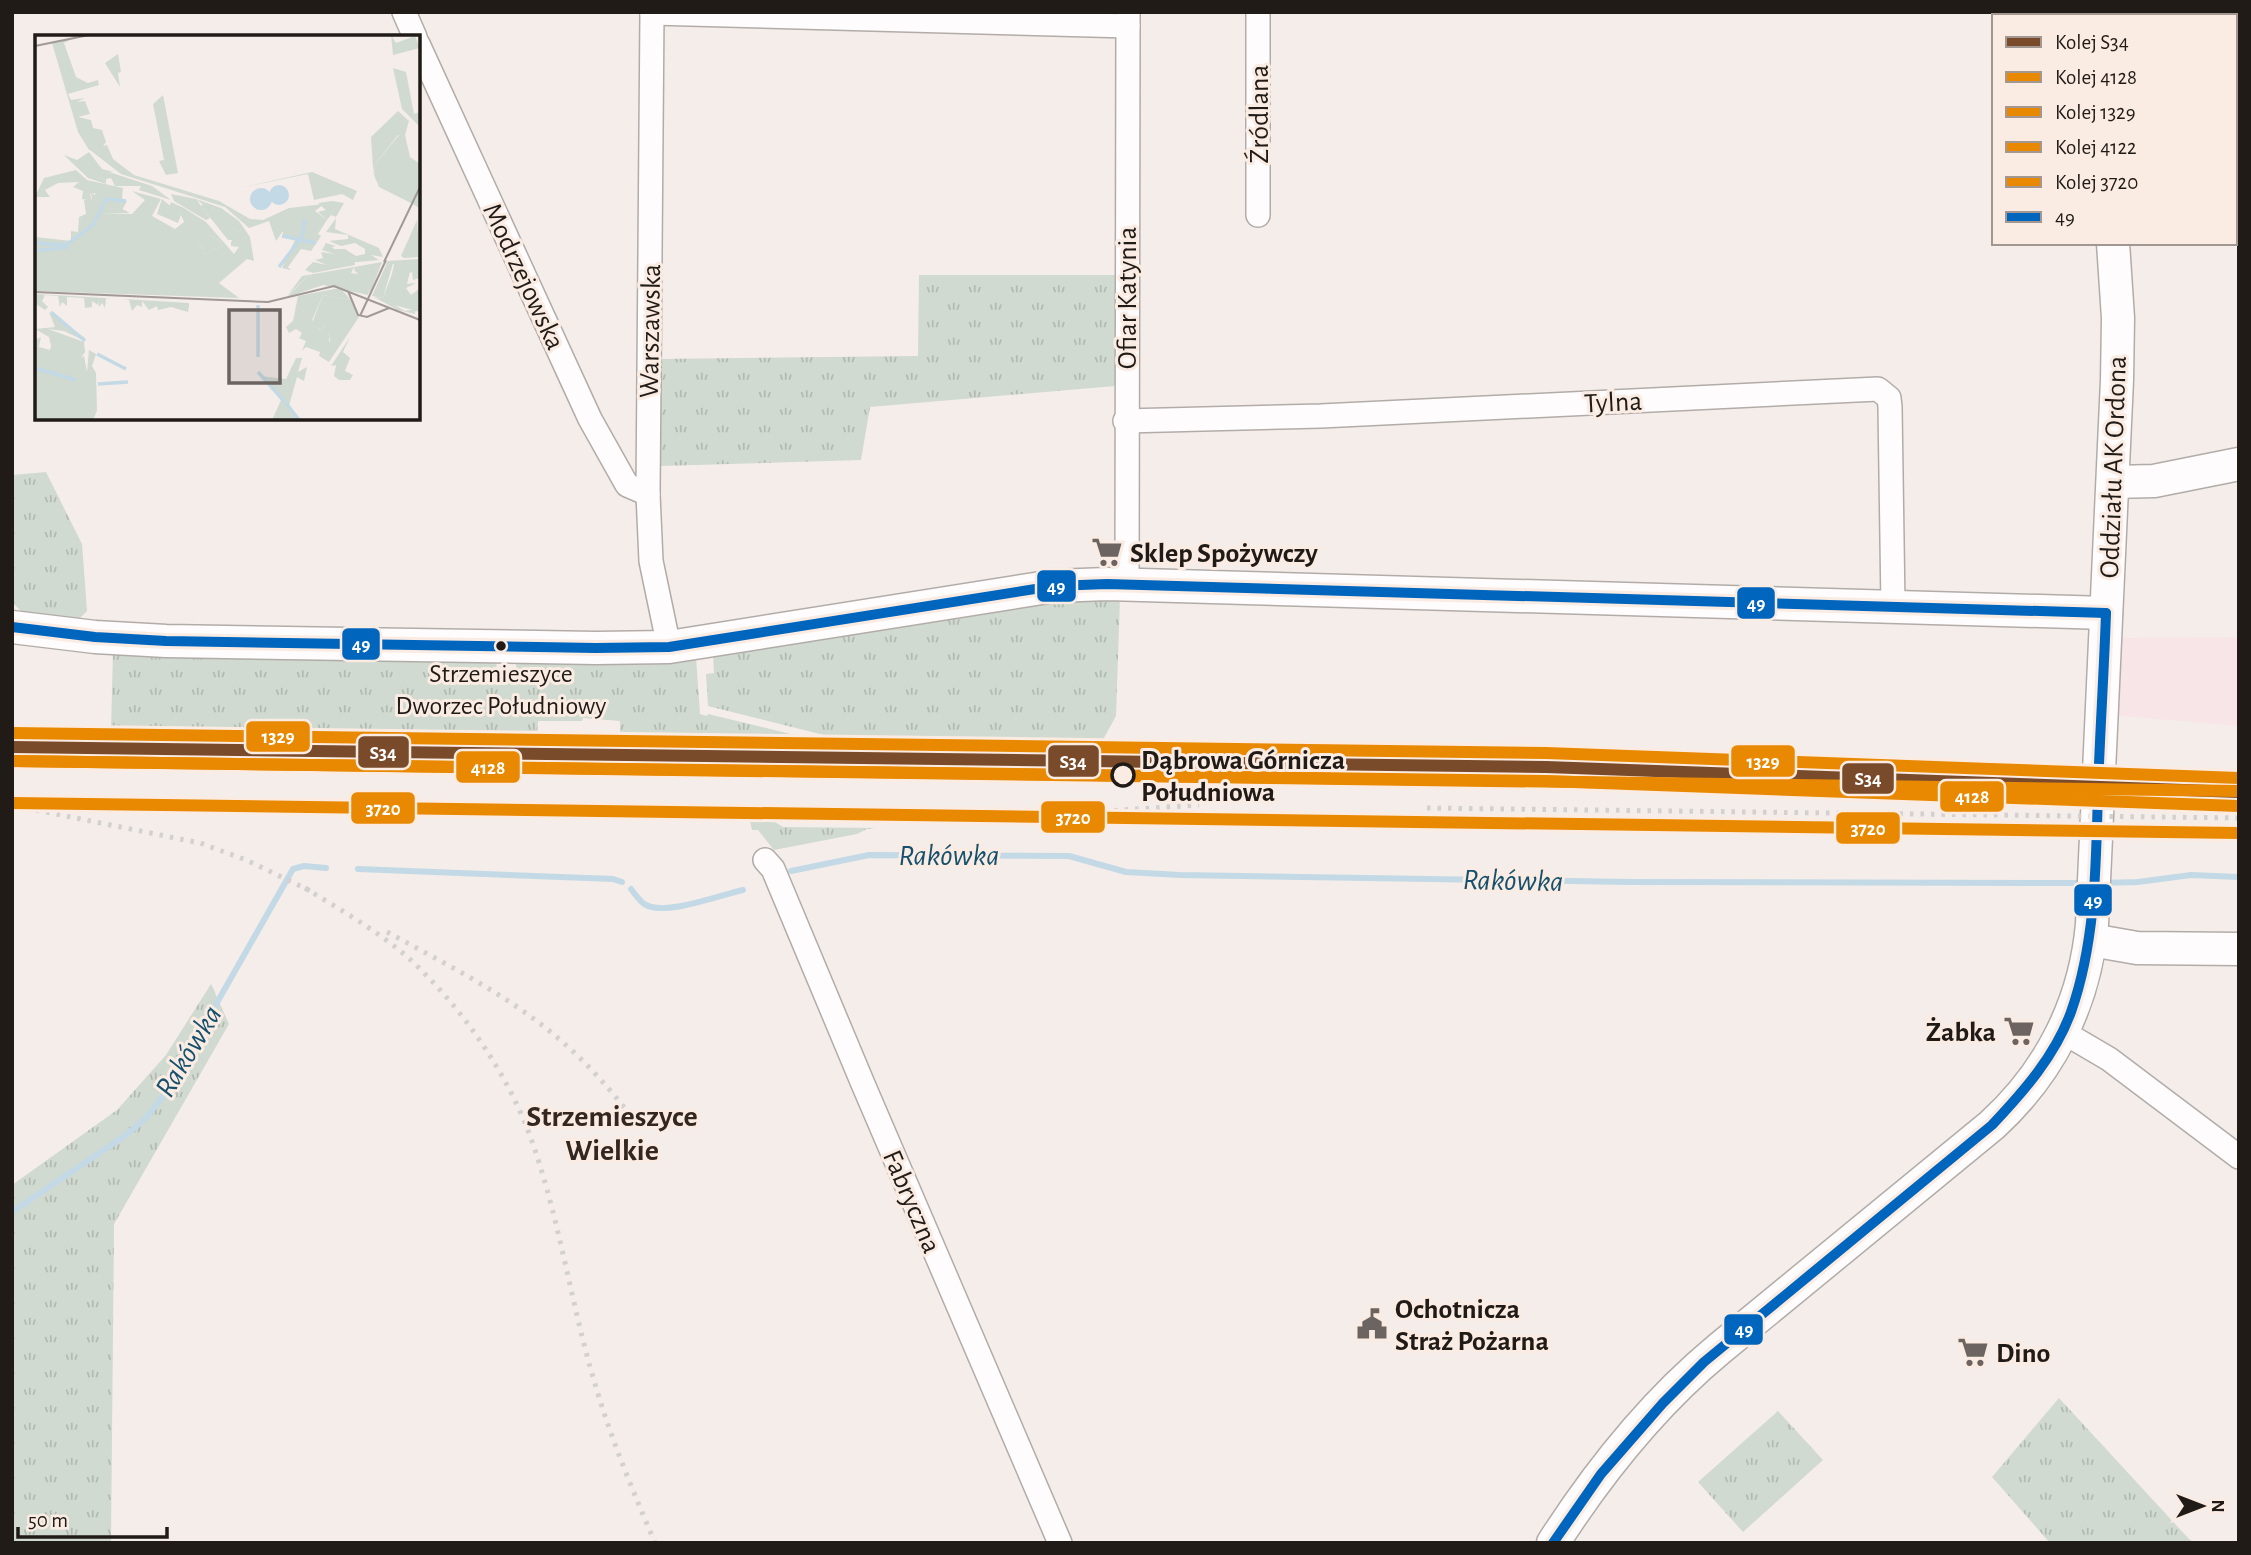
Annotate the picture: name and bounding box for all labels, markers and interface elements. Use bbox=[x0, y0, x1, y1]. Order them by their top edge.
legend bbox=[1992, 14, 2237, 245]
text: Kolej S34 bbox=[2055, 32, 2129, 53]
inset map bbox=[35, 35, 420, 420]
street label: Źródlana bbox=[1243, 64, 1274, 164]
text: Kolej 4128 bbox=[2055, 67, 2137, 88]
text: Kolej 1329 bbox=[2055, 102, 2136, 123]
text: Kolej 4122 bbox=[2055, 137, 2137, 158]
text: Kolej 3720 bbox=[2055, 172, 2138, 193]
street label: Modrzejowska bbox=[477, 199, 569, 354]
text: 49 bbox=[2055, 207, 2075, 228]
street label: Ofiar Katynia bbox=[1114, 227, 1142, 369]
street label: Warszawska bbox=[636, 264, 666, 398]
street label: Oddziału AK Ordona bbox=[2096, 355, 2132, 579]
street label: Tylna bbox=[1583, 387, 1643, 418]
supermarket icon: Sklep Spożywczy bbox=[1090, 535, 1124, 569]
place label: Sklep Spożywczy bbox=[1130, 540, 1318, 568]
line badge: 49 bbox=[1036, 569, 1077, 603]
text: 49 bbox=[1047, 578, 1065, 597]
line badge: 49 bbox=[1736, 586, 1776, 620]
text: 49 bbox=[1747, 595, 1765, 614]
line badge: 49 bbox=[341, 627, 381, 661]
text: 49 bbox=[352, 636, 370, 655]
marker: Strzemieszyce Dworzec Południowy bbox=[494, 639, 508, 653]
place label: Strzemieszyce Dworzec Południowy bbox=[396, 661, 606, 719]
line badge: 1329 bbox=[245, 720, 311, 753]
text: 1329 bbox=[261, 728, 295, 747]
line badge: S34 bbox=[357, 735, 410, 769]
text: S34 bbox=[369, 744, 397, 763]
line badge: S34 bbox=[1047, 744, 1100, 778]
line badge: 1329 bbox=[1730, 744, 1796, 778]
place label: Dąbrowa Górnicza Południowa bbox=[1141, 747, 1345, 807]
line badge: 4128 bbox=[455, 750, 521, 784]
text: S34 bbox=[1059, 753, 1087, 772]
text: 1329 bbox=[1746, 753, 1780, 772]
text: 4128 bbox=[471, 759, 505, 778]
line badge: S34 bbox=[1841, 762, 1895, 795]
marker: Dąbrowa Górnicza Południowa bbox=[1111, 763, 1135, 787]
text: S34 bbox=[1854, 770, 1882, 789]
line badge: 4128 bbox=[1939, 780, 2005, 813]
text: 4128 bbox=[1955, 788, 1989, 807]
line badge: 3720 bbox=[350, 791, 416, 825]
text: 3720 bbox=[365, 800, 401, 819]
line badge: 3720 bbox=[1040, 800, 1106, 834]
text: 3720 bbox=[1055, 809, 1091, 828]
line badge: 3720 bbox=[1835, 811, 1901, 845]
text: 3720 bbox=[1850, 820, 1886, 839]
water label: Rakówka bbox=[899, 841, 999, 871]
water label: Rakówka bbox=[1462, 865, 1564, 897]
line badge: 49 bbox=[2073, 883, 2113, 917]
text: 49 bbox=[2084, 892, 2102, 911]
water label: Rakówka bbox=[150, 1001, 228, 1102]
supermarket icon: Żabka bbox=[2002, 1014, 2036, 1048]
place label: Żabka bbox=[1926, 1017, 1996, 1047]
district label: Strzemieszyce Wielkie bbox=[526, 1102, 698, 1166]
street label: Fabryczna bbox=[877, 1146, 945, 1257]
place label: Ochotnicza Straż Pożarna bbox=[1395, 1296, 1549, 1356]
public building icon: Ochotnicza Straż Pożarna bbox=[1355, 1307, 1389, 1341]
line badge: 49 bbox=[1723, 1313, 1764, 1346]
text: 49 bbox=[1735, 1321, 1753, 1340]
supermarket icon: Dino bbox=[1956, 1335, 1990, 1369]
place label: Dino bbox=[1996, 1340, 2050, 1368]
north arrow bbox=[2167, 1471, 2237, 1541]
scale bar bbox=[18, 1496, 166, 1540]
text: N bbox=[2208, 1499, 2227, 1513]
text: 50 m bbox=[28, 1510, 68, 1531]

